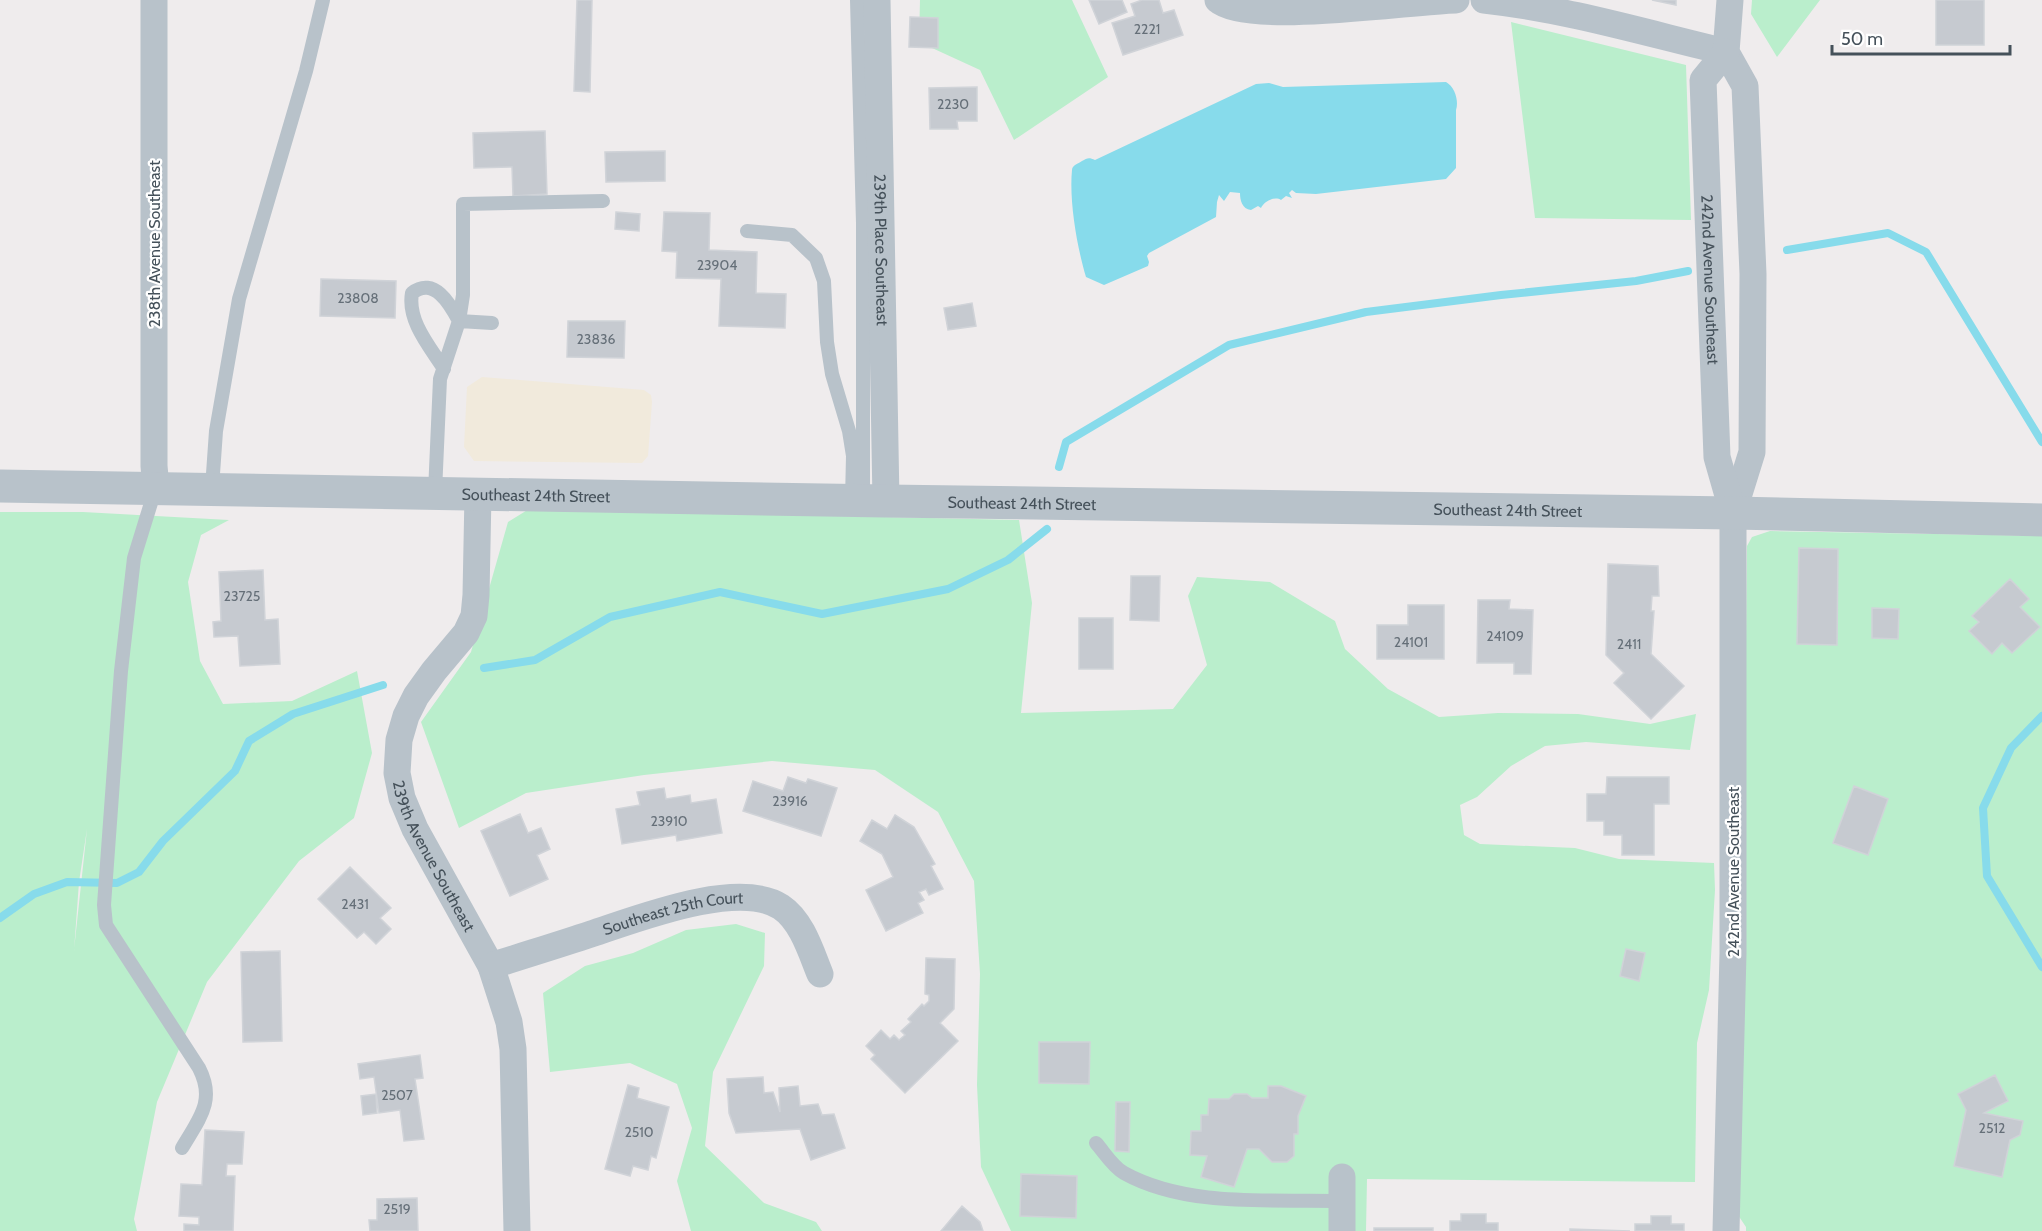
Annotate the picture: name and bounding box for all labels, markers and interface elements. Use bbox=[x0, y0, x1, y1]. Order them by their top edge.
scale bar bbox=[1832, 18, 2010, 56]
house number: 2221 bbox=[1134, 20, 1160, 38]
text: 50 m bbox=[1841, 28, 1883, 50]
house number: 2230 bbox=[937, 95, 969, 113]
street label: 238th Avenue Southeast bbox=[145, 160, 164, 328]
street label: 239th Place Southeast bbox=[871, 174, 892, 327]
street label: 242nd Avenue Southeast bbox=[1698, 194, 1723, 366]
house number: 23904 bbox=[697, 256, 737, 274]
house number: 23808 bbox=[337, 289, 379, 307]
house number: 23836 bbox=[577, 330, 616, 348]
street label: Southeast 24th Street bbox=[461, 484, 611, 506]
street label: Southeast 24th Street bbox=[947, 492, 1097, 513]
street label: Southeast 24th Street bbox=[1433, 499, 1583, 520]
house number: 23725 bbox=[224, 587, 260, 605]
house number: 24109 bbox=[1486, 627, 1524, 645]
house number: 24101 bbox=[1394, 633, 1428, 651]
house number: 2411 bbox=[1617, 635, 1641, 653]
street label: 239th Avenue Southeast bbox=[389, 779, 480, 935]
street label: 242nd Avenue Southeast bbox=[1724, 786, 1743, 957]
house number: 23916 bbox=[772, 792, 808, 810]
house number: 23910 bbox=[650, 812, 688, 830]
street label: Southeast 25th Court bbox=[600, 888, 744, 939]
house number: 2431 bbox=[341, 895, 369, 913]
house number: 2507 bbox=[381, 1086, 413, 1104]
house number: 2512 bbox=[1979, 1119, 2005, 1137]
house number: 2510 bbox=[624, 1123, 654, 1141]
house number: 2519 bbox=[383, 1200, 411, 1218]

